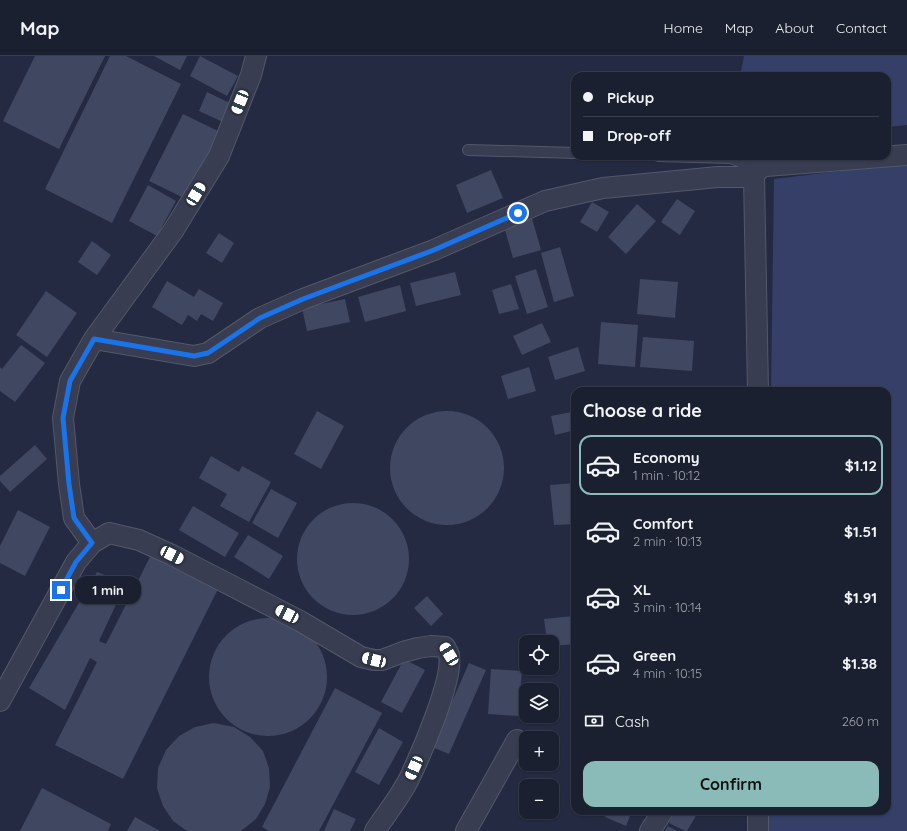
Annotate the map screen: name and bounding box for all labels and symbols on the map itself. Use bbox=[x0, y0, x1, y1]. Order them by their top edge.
car bbox=[230, 89, 250, 115]
car bbox=[185, 181, 207, 207]
route start bbox=[509, 204, 527, 222]
car bbox=[159, 544, 185, 566]
callout: 1 min bbox=[75, 576, 141, 604]
route end bbox=[52, 581, 70, 599]
car bbox=[274, 603, 300, 625]
car bbox=[438, 641, 460, 667]
car bbox=[361, 651, 387, 669]
car bbox=[404, 755, 424, 781]

